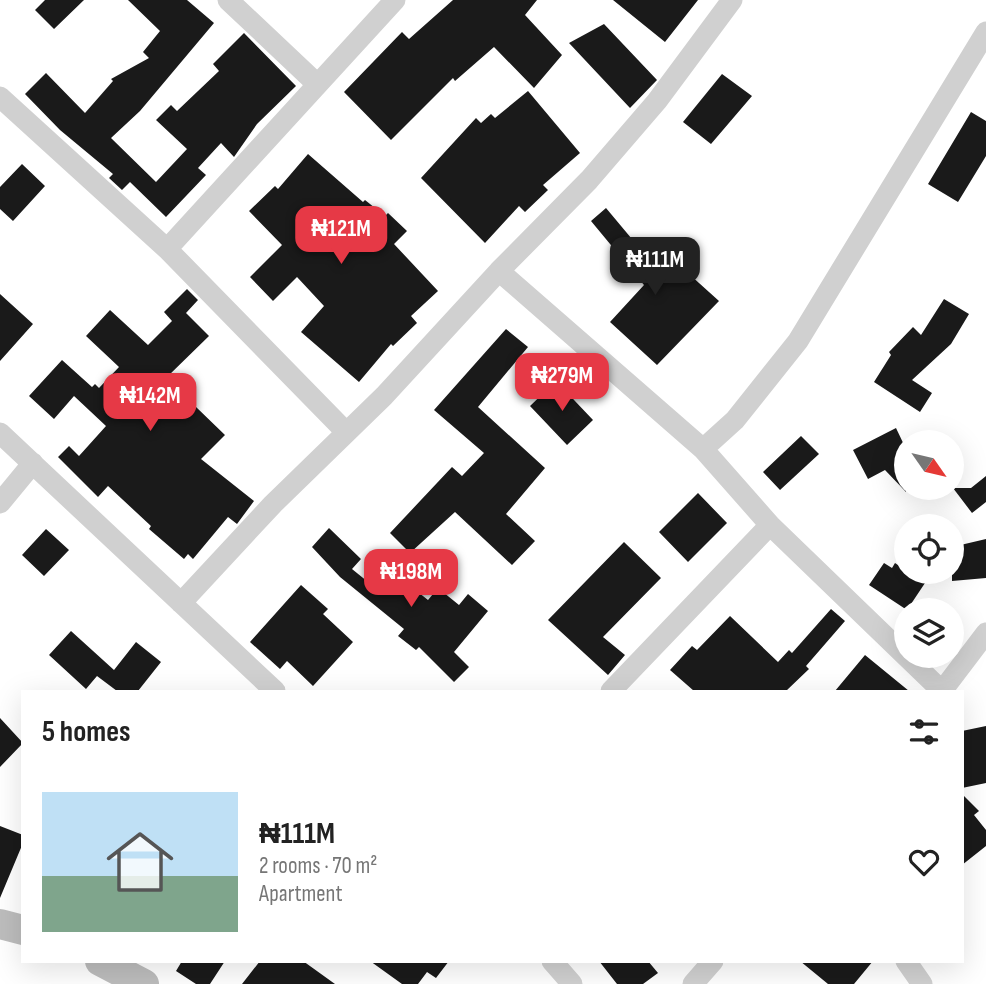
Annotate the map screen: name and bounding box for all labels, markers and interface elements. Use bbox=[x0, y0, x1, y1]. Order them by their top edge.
pin: ₦121M bbox=[292, 206, 390, 266]
text: ₦121M bbox=[311, 215, 371, 243]
pin: ₦111M bbox=[606, 238, 704, 297]
text: ₦111M bbox=[626, 246, 684, 274]
pin: ₦279M bbox=[513, 354, 611, 413]
text: ₦279M bbox=[531, 362, 593, 390]
pin: ₦142M bbox=[101, 374, 199, 433]
text: ₦142M bbox=[119, 382, 181, 410]
north arrow bbox=[894, 430, 964, 500]
map controls bbox=[894, 430, 964, 668]
button: locate bbox=[894, 514, 964, 584]
pin: ₦198M bbox=[362, 550, 460, 609]
text: ₦198M bbox=[380, 558, 442, 586]
button: layers bbox=[894, 598, 964, 668]
icon: filters bbox=[905, 713, 943, 751]
text: 5 homes bbox=[42, 714, 131, 750]
text: ₦111M bbox=[259, 816, 335, 852]
icon: home bbox=[98, 820, 182, 904]
icon: heart bbox=[905, 843, 943, 881]
text: 2 rooms · 70 m² bbox=[259, 852, 377, 880]
text: Apartment bbox=[259, 880, 343, 908]

